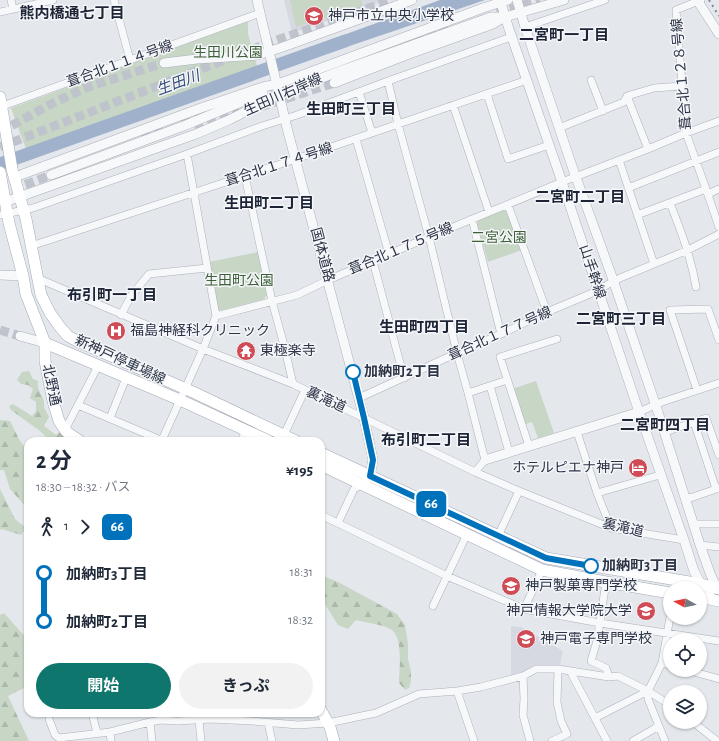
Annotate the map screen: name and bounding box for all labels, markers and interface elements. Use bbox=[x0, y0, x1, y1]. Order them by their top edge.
district label: 熊内橋通七丁目 bbox=[19, 4, 125, 21]
school or university icon: 神戸市立中央小学校 bbox=[303, 5, 325, 27]
place label: 神戸市立中央小学校 bbox=[328, 8, 454, 23]
street label: 葺合北１２８号線 bbox=[668, 18, 694, 131]
district label: 二宮町一丁目 bbox=[519, 27, 609, 43]
street label: 葺合北１１４号線 bbox=[64, 36, 175, 90]
park label: 生田川公園 bbox=[193, 45, 263, 60]
water label: 生田川 bbox=[154, 67, 204, 98]
street label: 生田川右岸線 bbox=[241, 71, 324, 118]
district label: 生田町三丁目 bbox=[306, 101, 396, 117]
street label: 葺合北１７４号線 bbox=[223, 139, 334, 189]
district label: 二宮町二丁目 bbox=[535, 189, 625, 205]
district label: 生田町二丁目 bbox=[224, 195, 314, 211]
street label: 葺合北１７５号線 bbox=[346, 219, 455, 277]
street label: 国体道路 bbox=[308, 226, 337, 284]
park label: 二宮公園 bbox=[471, 230, 527, 245]
street label: 山手幹線 bbox=[577, 243, 608, 301]
park label: 生田町公園 bbox=[204, 273, 274, 288]
district label: 布引町一丁目 bbox=[67, 287, 157, 303]
street label: 葺合北１７７号線 bbox=[445, 303, 554, 363]
district label: 二宮町三丁目 bbox=[576, 311, 666, 327]
district label: 生田町四丁目 bbox=[379, 319, 469, 335]
hospital icon: 福島神経科クリニック bbox=[105, 320, 127, 342]
place label: 福島神経科クリニック bbox=[130, 323, 270, 338]
street label: 新神戸停車場線 bbox=[73, 332, 168, 387]
temple icon: 東極楽寺 bbox=[235, 340, 257, 362]
place label: 東極楽寺 bbox=[260, 343, 316, 358]
street label: 北野通 bbox=[40, 363, 64, 407]
marker: 加納町2丁目 bbox=[345, 364, 361, 380]
place label: 加納町2丁目 bbox=[364, 364, 441, 379]
street label: 裏滝道 bbox=[304, 384, 348, 415]
district label: 二宮町四丁目 bbox=[620, 417, 710, 433]
district label: 布引町二丁目 bbox=[381, 432, 471, 448]
text: 2 分 bbox=[36, 450, 72, 472]
hotel icon: ホテルピエナ神戸 bbox=[627, 457, 649, 479]
place label: ホテルピエナ神戸 bbox=[512, 460, 624, 475]
text: ¥195 bbox=[286, 463, 313, 478]
text: 18:30 – 18:32 · バス bbox=[36, 481, 130, 494]
line badge: 66 bbox=[413, 491, 449, 517]
text: 66 bbox=[424, 497, 438, 511]
street label: 裏滝道 bbox=[601, 515, 645, 540]
icon: walk bbox=[36, 516, 58, 538]
icon: forward bbox=[74, 516, 96, 538]
text: 1 bbox=[64, 520, 68, 533]
text: 66 bbox=[110, 520, 124, 534]
marker: 加納町3丁目 bbox=[583, 558, 599, 574]
place label: 加納町3丁目 bbox=[602, 558, 678, 573]
text: 18:31 bbox=[290, 566, 313, 579]
text: 加納町3丁目 bbox=[66, 567, 147, 582]
school or university icon: 神戸製菓専門学校 bbox=[500, 575, 522, 597]
place label: 神戸製菓専門学校 bbox=[525, 578, 637, 593]
north arrow bbox=[663, 581, 707, 625]
map controls bbox=[663, 581, 707, 729]
school or university icon: 神戸情報大学院大学 bbox=[635, 600, 657, 622]
place label: 神戸情報大学院大学 bbox=[506, 603, 632, 618]
text: 18:32 bbox=[288, 614, 313, 627]
text: 加納町2丁目 bbox=[66, 615, 148, 630]
school or university icon: 神戸電子専門学校 bbox=[515, 628, 537, 650]
place label: 神戸電子専門学校 bbox=[540, 631, 652, 646]
button: locate bbox=[663, 633, 707, 677]
button: 開始 bbox=[36, 663, 171, 709]
button: きっぷ bbox=[179, 663, 313, 709]
button: layers bbox=[663, 685, 707, 729]

